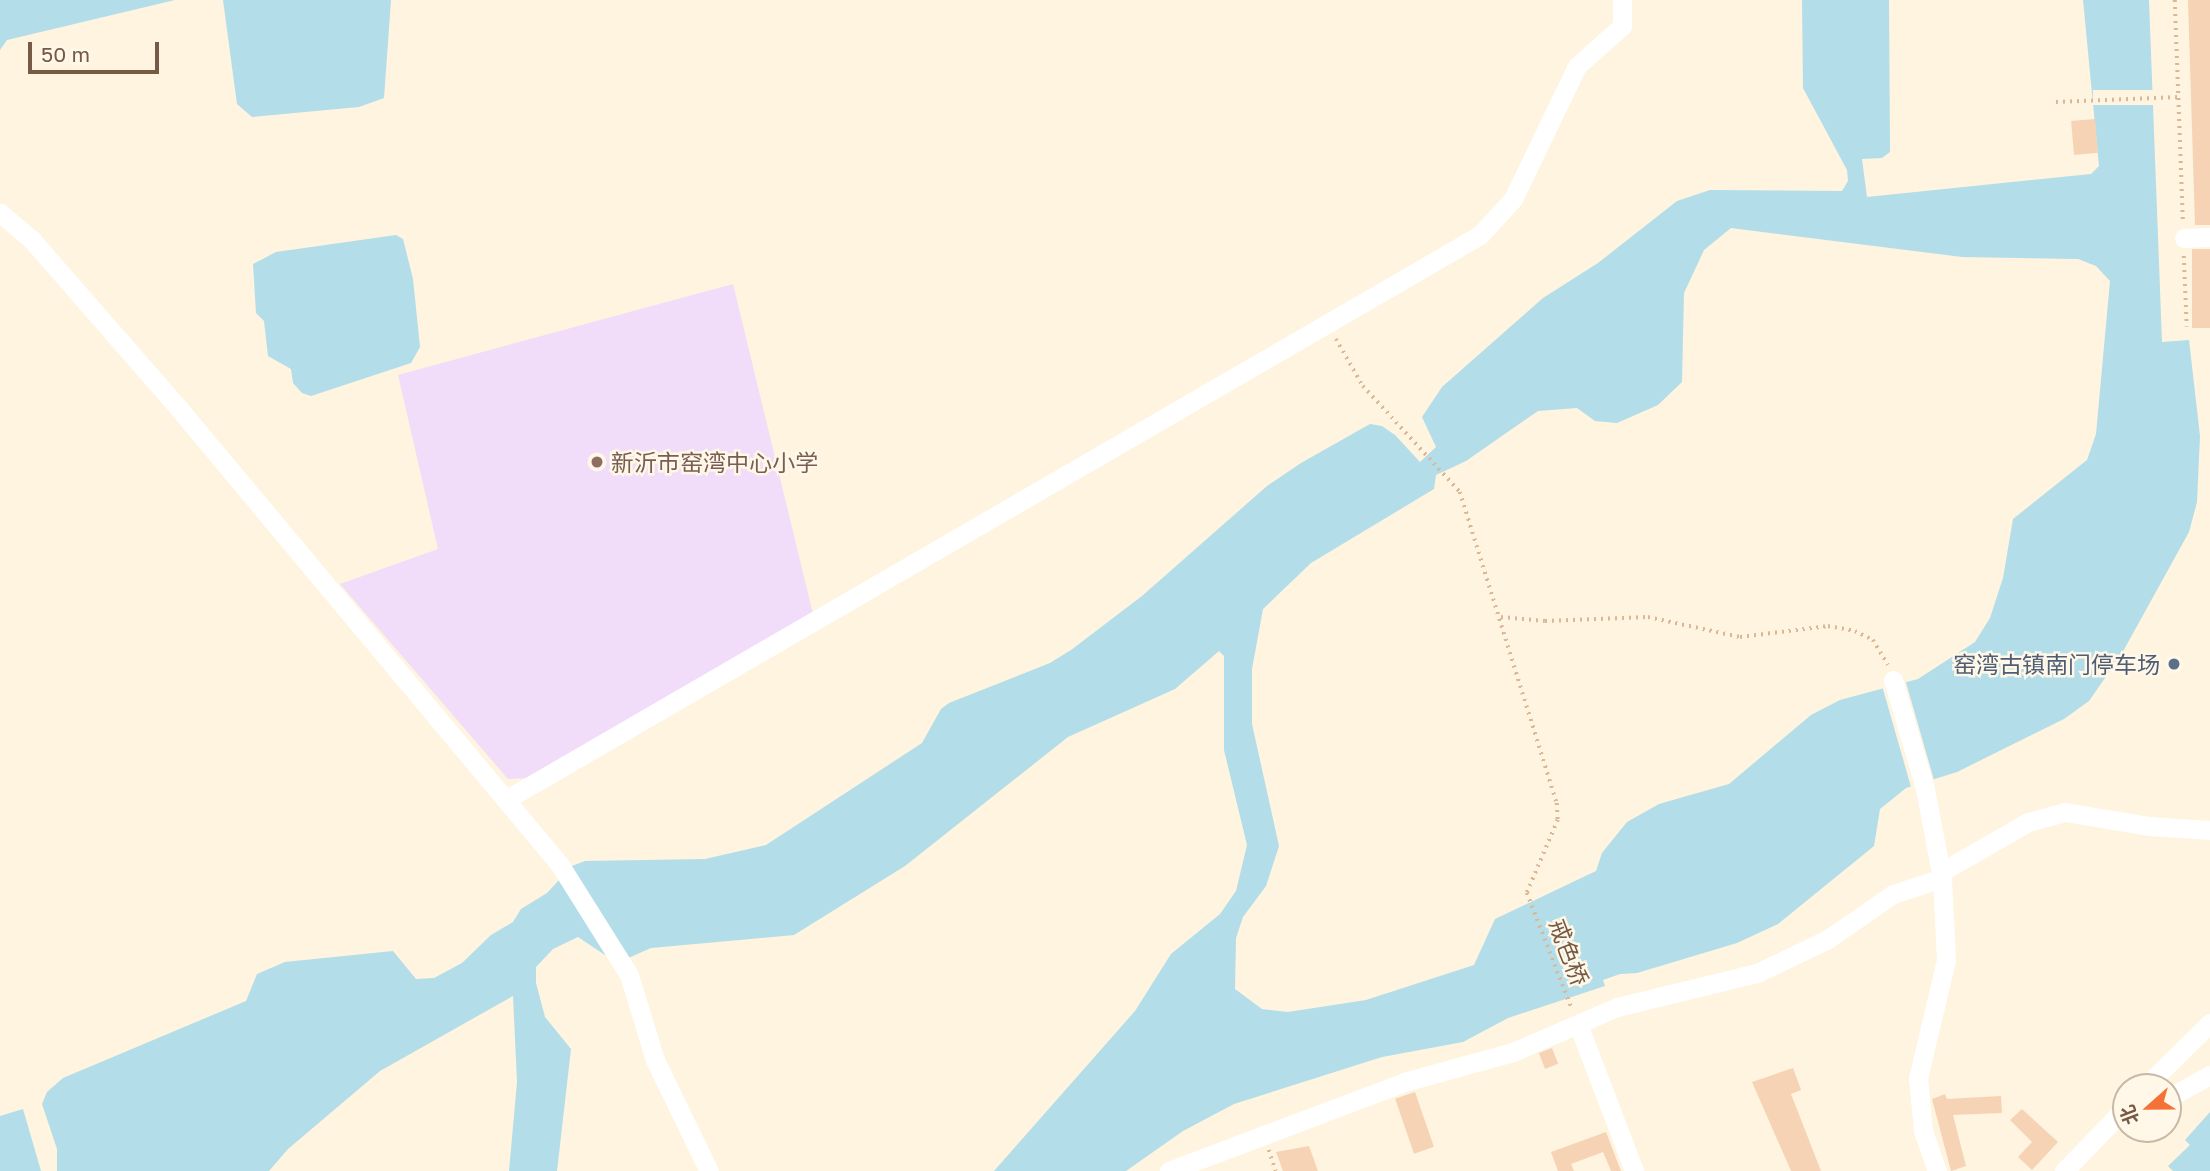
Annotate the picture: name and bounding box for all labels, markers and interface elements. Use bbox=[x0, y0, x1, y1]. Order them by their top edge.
scale bar bbox=[32, 28, 163, 72]
text: 50 m bbox=[41, 41, 90, 67]
place label: 新沂市窑湾中心小学 bbox=[611, 448, 818, 476]
marker: 新沂市窑湾中心小学 bbox=[589, 454, 605, 470]
place label: 窑湾古镇南门停车场 bbox=[1953, 650, 2160, 678]
marker: 窑湾古镇南门停车场 bbox=[2166, 656, 2182, 672]
street label: 戒色桥 bbox=[1544, 915, 1594, 989]
north arrow bbox=[2112, 1073, 2182, 1143]
text: 北 bbox=[2115, 1102, 2143, 1128]

